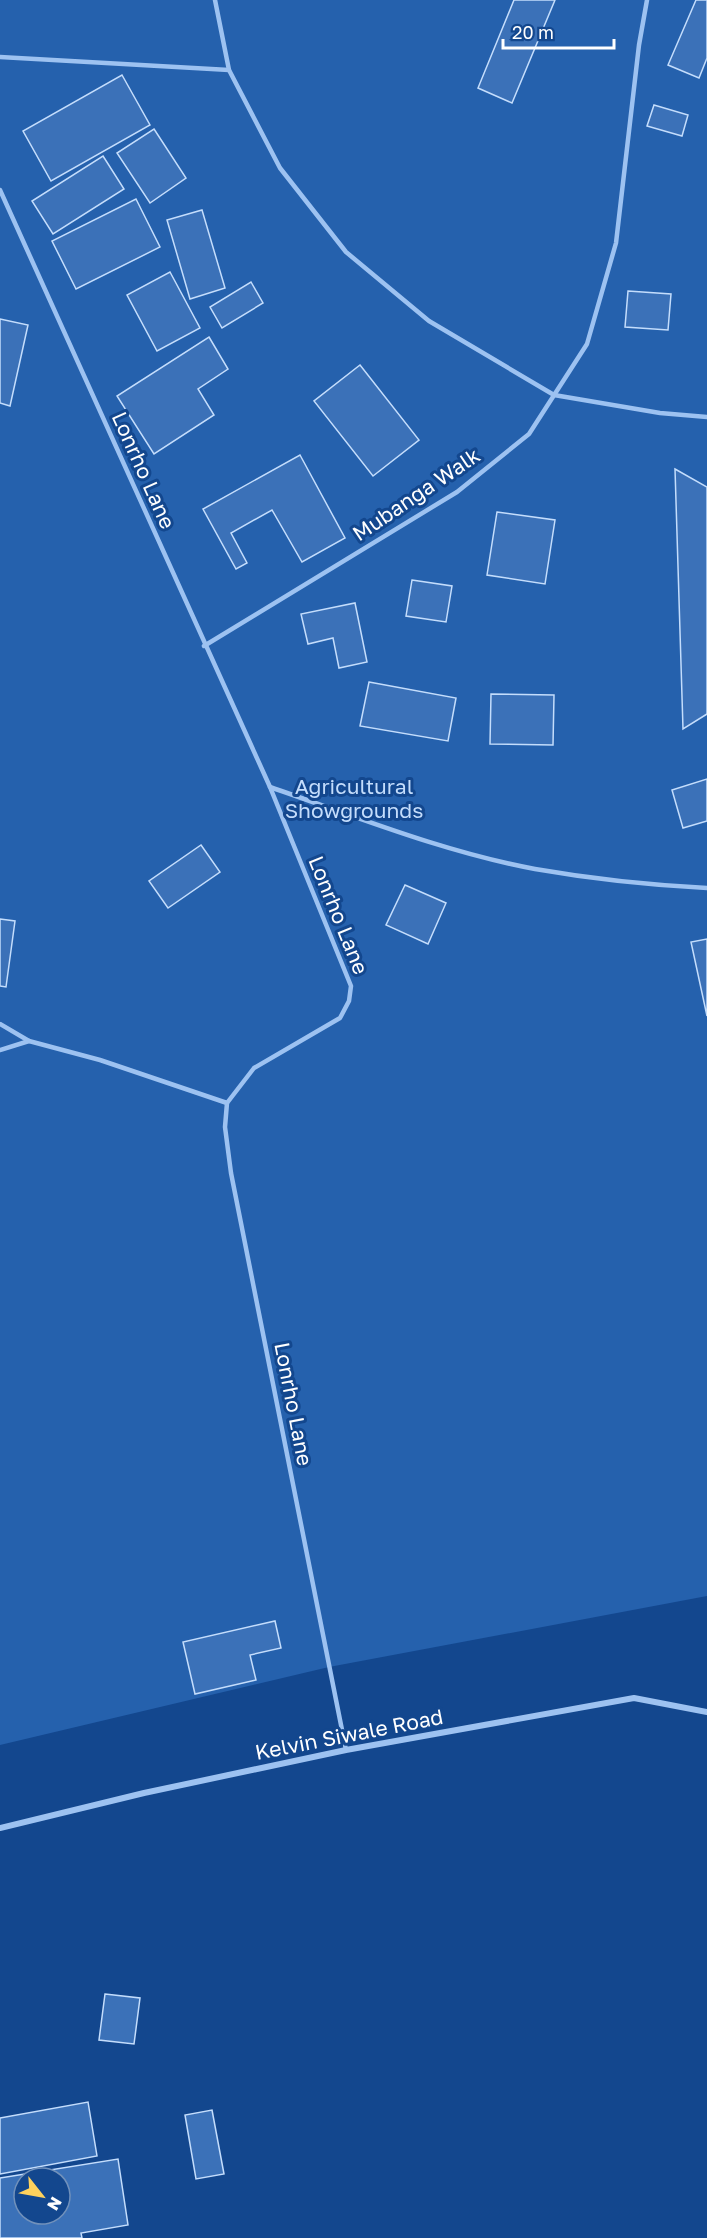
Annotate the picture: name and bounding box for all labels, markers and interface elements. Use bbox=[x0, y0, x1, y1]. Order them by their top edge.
scale bar bbox=[503, 12, 614, 50]
text: 20 m bbox=[512, 21, 554, 43]
street label: Lonrho Lane bbox=[107, 407, 181, 533]
street label: Mubanga Walk bbox=[347, 442, 485, 546]
park label: Agricultural Showgrounds bbox=[285, 773, 423, 823]
street label: Lonrho Lane bbox=[303, 852, 375, 978]
street label: Lonrho Lane bbox=[269, 1340, 319, 1468]
street label: Kelvin Siwale Road bbox=[253, 1703, 445, 1765]
north arrow bbox=[12, 2166, 72, 2226]
text: N bbox=[43, 2193, 67, 2214]

